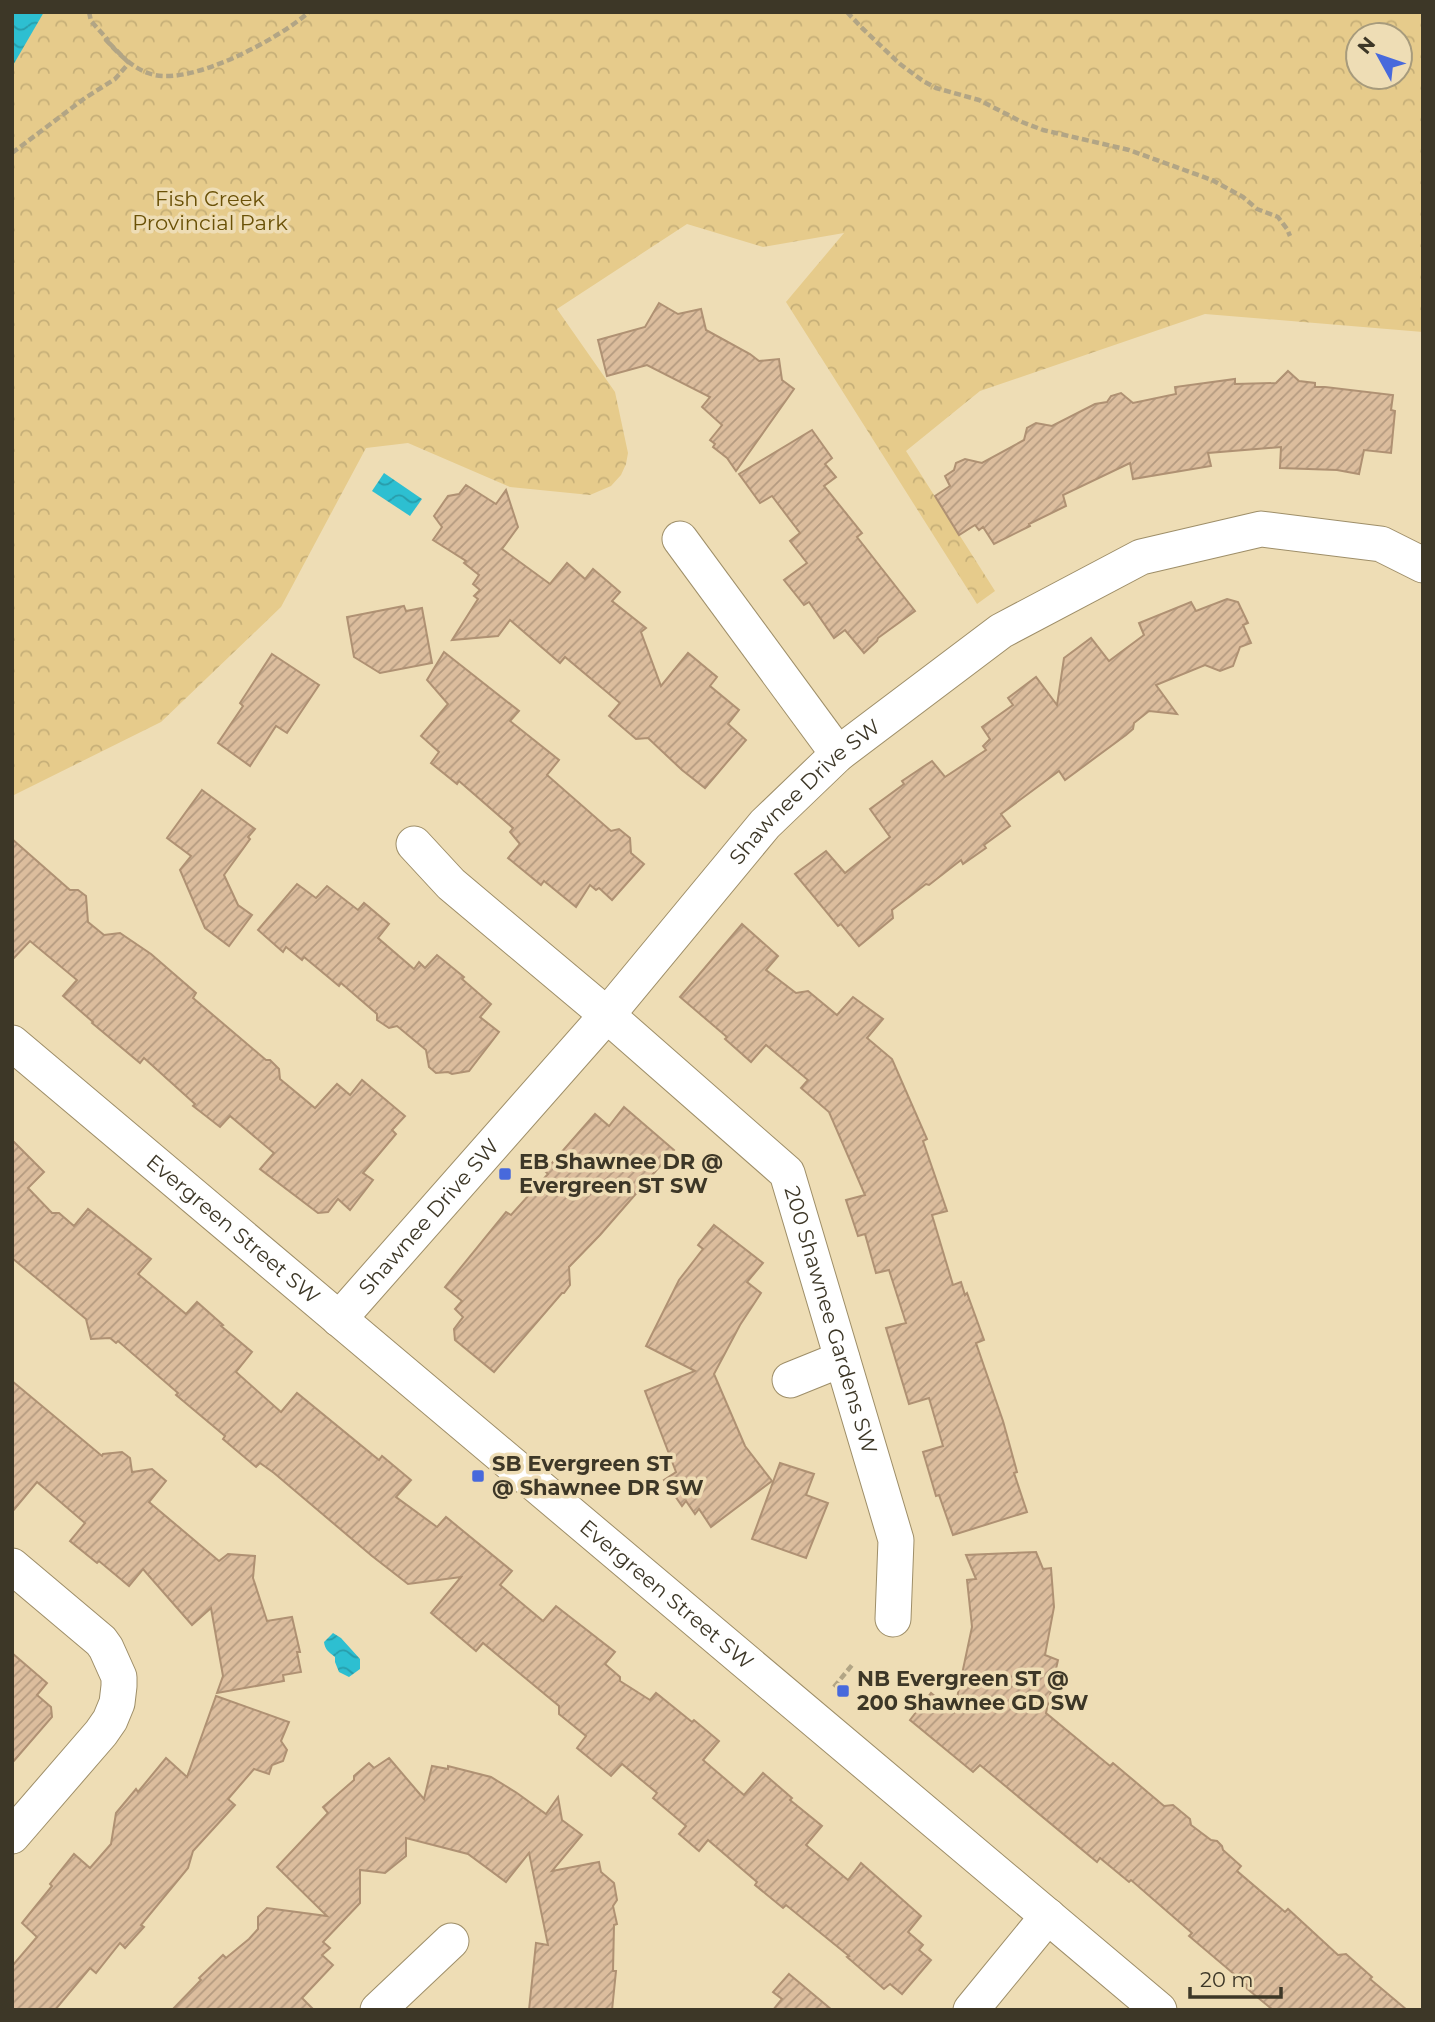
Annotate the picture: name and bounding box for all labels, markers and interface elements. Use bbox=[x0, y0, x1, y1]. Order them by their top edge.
north arrow bbox=[1344, 21, 1414, 91]
text: N bbox=[1353, 32, 1380, 59]
park label: Fish Creek Provincial Park bbox=[132, 186, 288, 235]
street label: Shawnee Drive SW bbox=[724, 714, 885, 869]
street label: Shawnee Drive SW bbox=[353, 1133, 504, 1300]
street label: Evergreen Street SW bbox=[142, 1149, 325, 1309]
place label: EB Shawnee DR @ Evergreen ST SW bbox=[519, 1149, 723, 1198]
marker: EB Shawnee DR @ Evergreen ST SW bbox=[497, 1166, 513, 1182]
street label: 200 Shawnee Gardens SW bbox=[780, 1183, 883, 1457]
place label: SB Evergreen ST @ Shawnee DR SW bbox=[492, 1451, 704, 1500]
marker: SB Evergreen ST @ Shawnee DR SW bbox=[470, 1468, 486, 1484]
street label: Evergreen Street SW bbox=[575, 1514, 758, 1674]
place label: NB Evergreen ST @ 200 Shawnee GD SW bbox=[857, 1666, 1089, 1715]
marker: NB Evergreen ST @ 200 Shawnee GD SW bbox=[835, 1683, 851, 1699]
scale bar bbox=[1190, 1955, 1281, 1999]
text: 20 m bbox=[1200, 1967, 1254, 1992]

